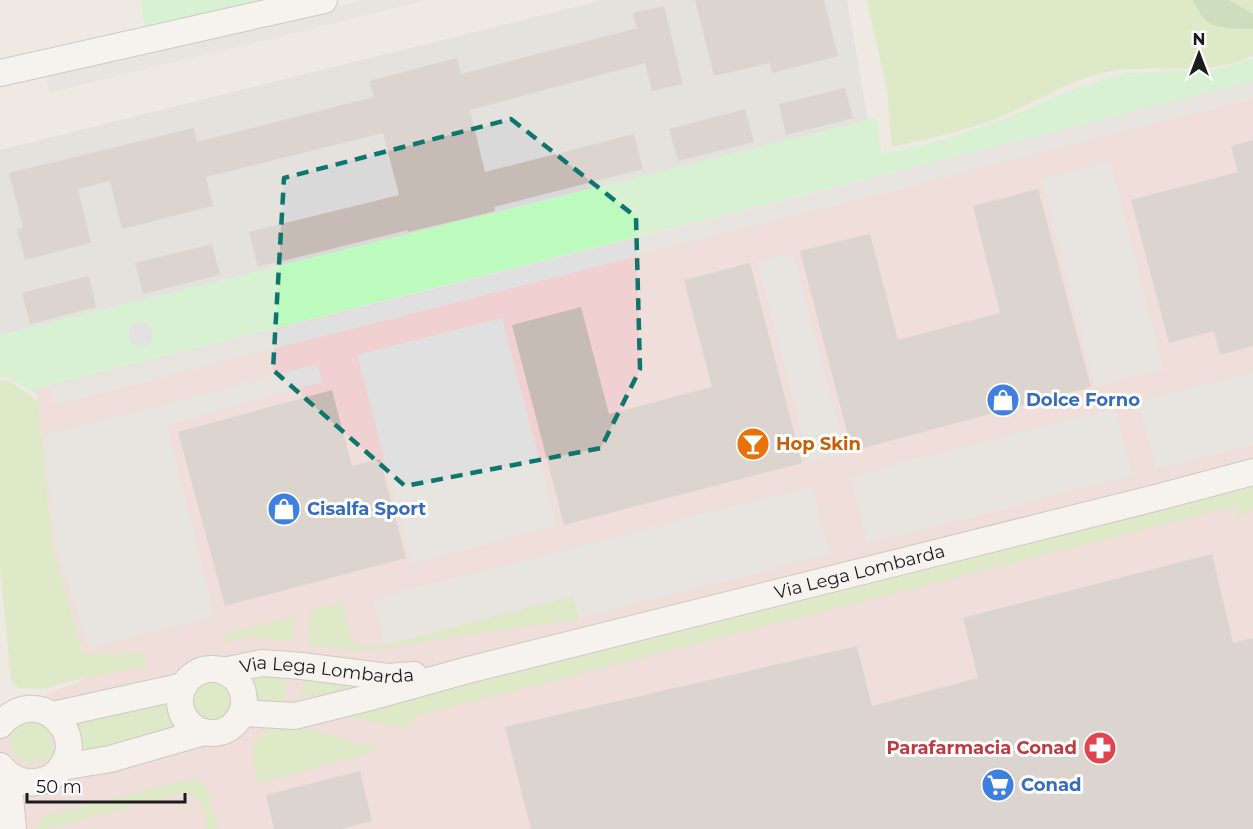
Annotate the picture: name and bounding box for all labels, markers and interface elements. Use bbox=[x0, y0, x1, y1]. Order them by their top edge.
north arrow bbox=[1169, 24, 1229, 84]
text: N bbox=[1193, 30, 1205, 49]
shop icon: Dolce Forno bbox=[985, 382, 1021, 418]
place label: Dolce Forno bbox=[1026, 389, 1140, 411]
bar icon: Hop Skin bbox=[735, 426, 771, 462]
place label: Hop Skin bbox=[776, 433, 861, 455]
shop icon: Cisalfa Sport bbox=[266, 491, 302, 527]
place label: Cisalfa Sport bbox=[307, 498, 426, 520]
street label: Via Lega Lombarda bbox=[772, 540, 947, 604]
street label: Via Lega Lombarda bbox=[238, 652, 415, 688]
pharmacy icon: Parafarmacia Conad bbox=[1082, 730, 1118, 766]
place label: Parafarmacia Conad bbox=[886, 737, 1077, 759]
scale bar bbox=[27, 766, 184, 804]
supermarket icon: Conad bbox=[980, 767, 1016, 803]
place label: Conad bbox=[1021, 774, 1082, 796]
text: 50 m bbox=[36, 776, 82, 798]

